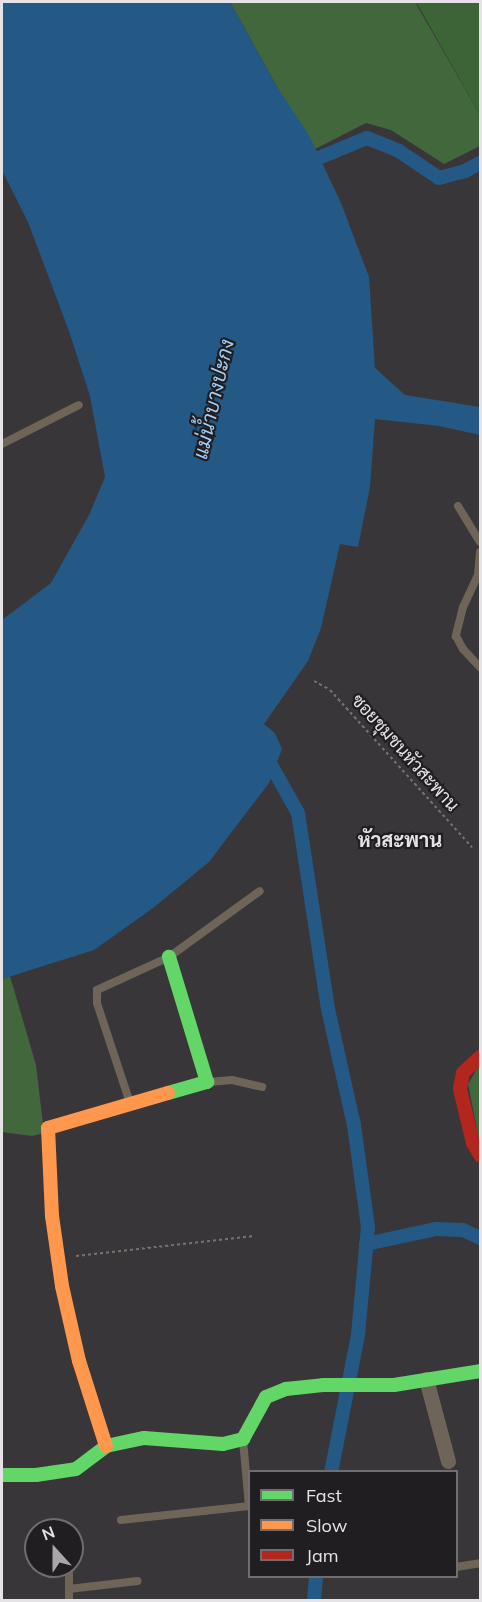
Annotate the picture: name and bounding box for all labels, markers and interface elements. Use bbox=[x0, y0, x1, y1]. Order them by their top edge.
water label: แม่น้ำบางปะกง bbox=[188, 337, 238, 461]
street label: ซอยชุมชนหัวสะพาน bbox=[347, 690, 463, 816]
district label: หัวสะพาน bbox=[358, 827, 442, 851]
legend bbox=[248, 1470, 458, 1578]
text: Fast bbox=[306, 1484, 342, 1507]
text: Slow bbox=[306, 1514, 347, 1537]
north arrow bbox=[24, 1518, 84, 1578]
text: N bbox=[39, 1522, 57, 1545]
text: Jam bbox=[306, 1544, 339, 1567]

